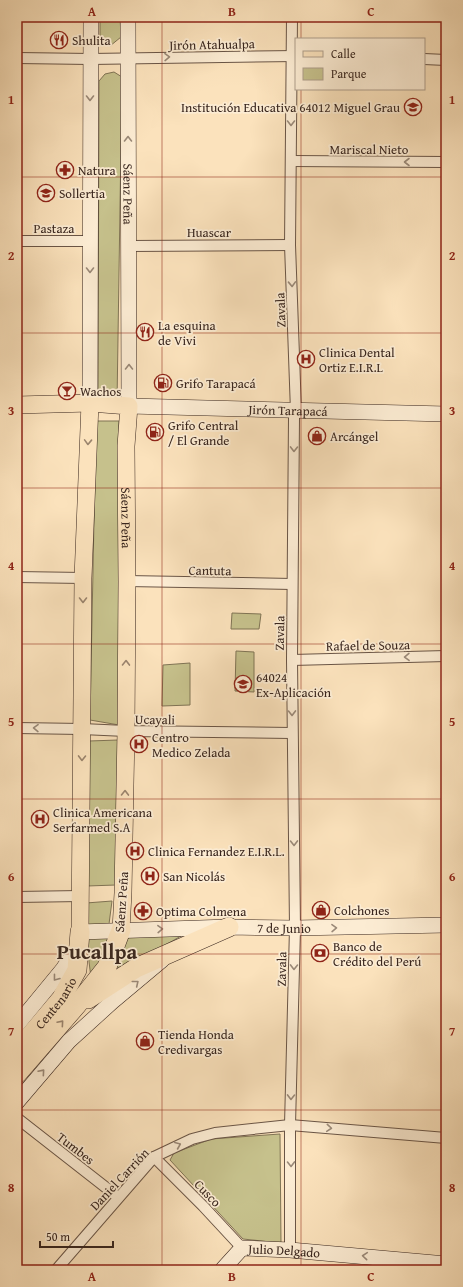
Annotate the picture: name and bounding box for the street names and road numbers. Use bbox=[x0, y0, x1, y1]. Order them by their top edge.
street label: Jirón Atahualpa bbox=[167, 34, 256, 55]
street label: Mariscal Nieto bbox=[330, 140, 409, 159]
street label: Sáenz Peña bbox=[118, 163, 138, 225]
street label: Pastaza bbox=[34, 219, 75, 238]
street label: Huascar bbox=[187, 223, 232, 242]
street label: Zavala bbox=[270, 291, 291, 328]
street label: Jirón Tarapacá bbox=[246, 400, 329, 421]
street label: Sáenz Peña bbox=[116, 487, 136, 549]
street label: Cantuta bbox=[188, 561, 232, 580]
street label: Zavala bbox=[270, 614, 289, 651]
street label: Rafael de Souza bbox=[326, 635, 411, 656]
street label: Ucayali bbox=[135, 710, 176, 729]
street label: Sáenz Peña bbox=[110, 870, 133, 933]
street label: 7 de Junio bbox=[257, 918, 311, 938]
street label: Zavala bbox=[272, 950, 291, 987]
street label: Centenario bbox=[31, 973, 82, 1033]
street label: Tumbes bbox=[53, 1128, 98, 1169]
street label: Daniel Carrión bbox=[85, 1143, 154, 1215]
street label: Cusco bbox=[190, 1175, 226, 1212]
street label: Julio Delgado bbox=[246, 1239, 321, 1263]

